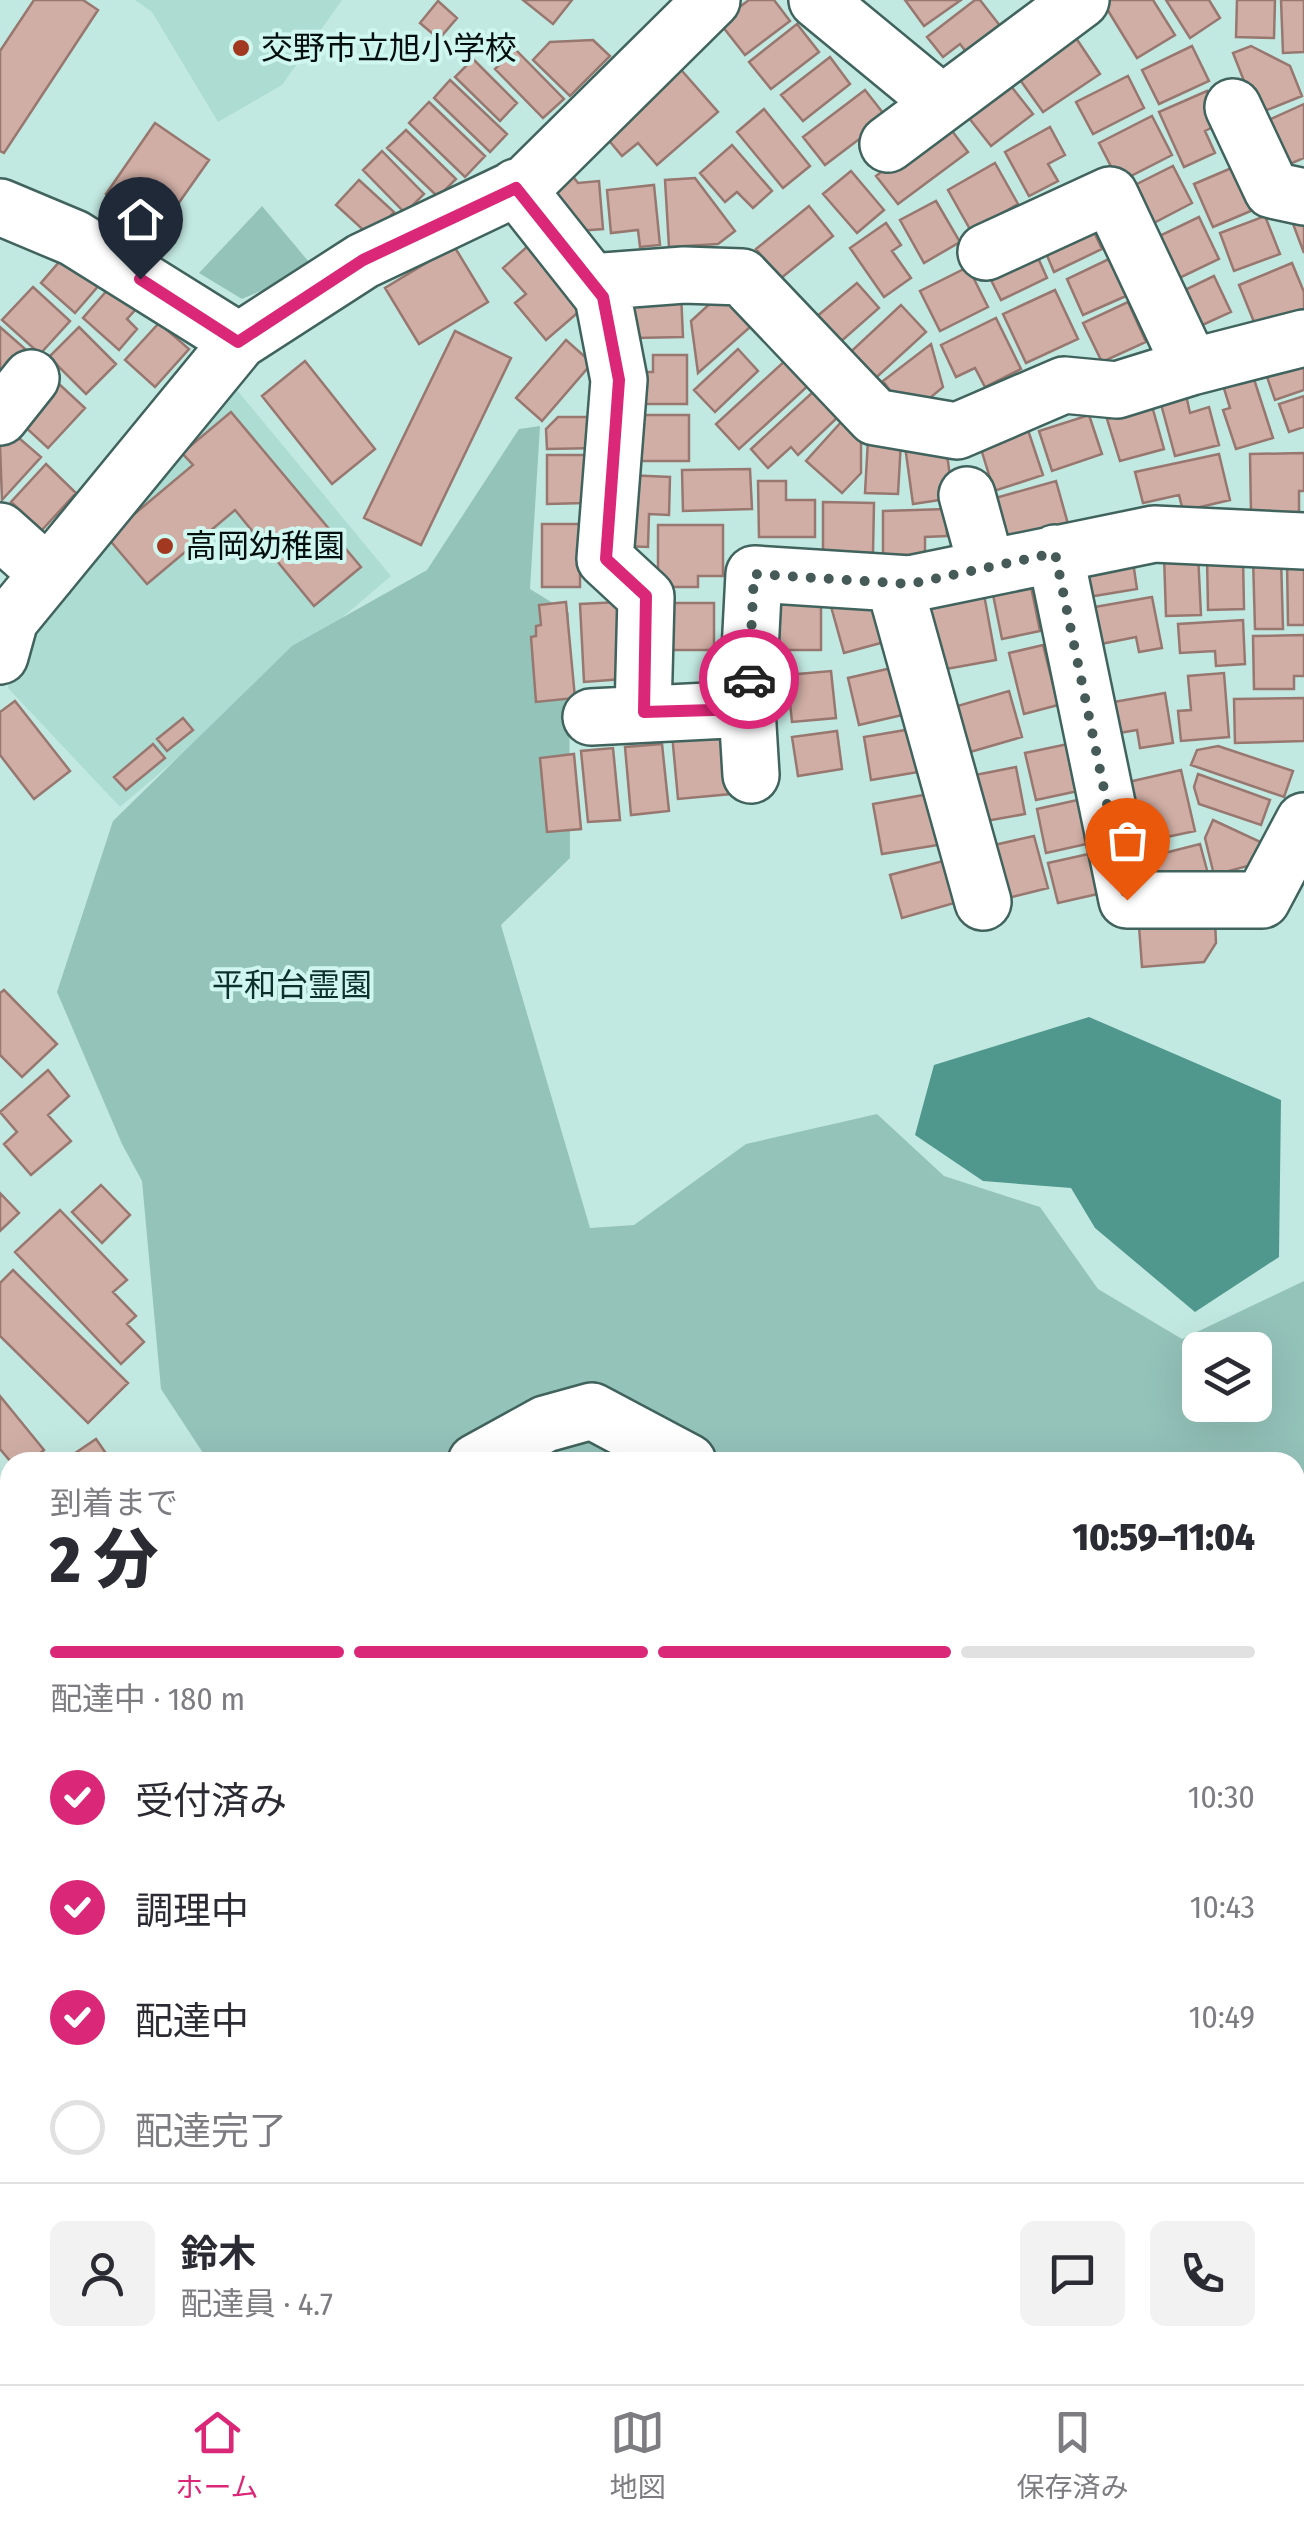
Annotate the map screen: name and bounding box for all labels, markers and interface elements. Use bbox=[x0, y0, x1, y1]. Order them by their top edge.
place label: 交野市立旭小学校 bbox=[261, 29, 517, 67]
marker: 交野市立旭小学校 bbox=[230, 37, 252, 59]
pin bbox=[98, 177, 183, 280]
icon: home bbox=[113, 192, 168, 247]
place label: 高岡幼稚園 bbox=[185, 527, 345, 565]
marker: 高岡幼稚園 bbox=[154, 535, 176, 557]
courier bbox=[699, 629, 799, 729]
icon: car bbox=[722, 652, 777, 707]
pin bbox=[1085, 798, 1170, 901]
icon: bag bbox=[1100, 813, 1155, 868]
park label: 平和台霊園 bbox=[212, 966, 372, 1004]
map controls bbox=[1182, 1332, 1272, 1422]
button: layers bbox=[1182, 1332, 1272, 1422]
text: 到着まで bbox=[50, 1484, 178, 1522]
text: 10:59–11:04 bbox=[1072, 1514, 1255, 1560]
text: 2 分 bbox=[50, 1521, 159, 1599]
text: 配達中 · 180 m bbox=[50, 1680, 245, 1718]
icon: check bbox=[50, 1770, 105, 1825]
text: 受付済み bbox=[135, 1778, 287, 1824]
text: 10:30 bbox=[1188, 1778, 1255, 1816]
icon: check bbox=[50, 1880, 105, 1935]
text: 調理中 bbox=[135, 1888, 249, 1934]
text: 10:43 bbox=[1190, 1888, 1255, 1926]
icon: check bbox=[50, 1990, 105, 2045]
text: 配達中 bbox=[135, 1998, 249, 2044]
text: 10:49 bbox=[1189, 1998, 1255, 2036]
text: 配達完了 bbox=[135, 2108, 287, 2154]
button: person bbox=[50, 2221, 155, 2326]
button: chat bbox=[1020, 2221, 1125, 2326]
button: phone bbox=[1150, 2221, 1255, 2326]
text: 鈴木 bbox=[180, 2231, 256, 2277]
text: 配達員 · 4.7 bbox=[180, 2285, 333, 2323]
tab: ホーム bbox=[175, 2405, 259, 2505]
tab: 地図 bbox=[610, 2405, 666, 2505]
tab: 保存済み bbox=[1016, 2405, 1129, 2505]

